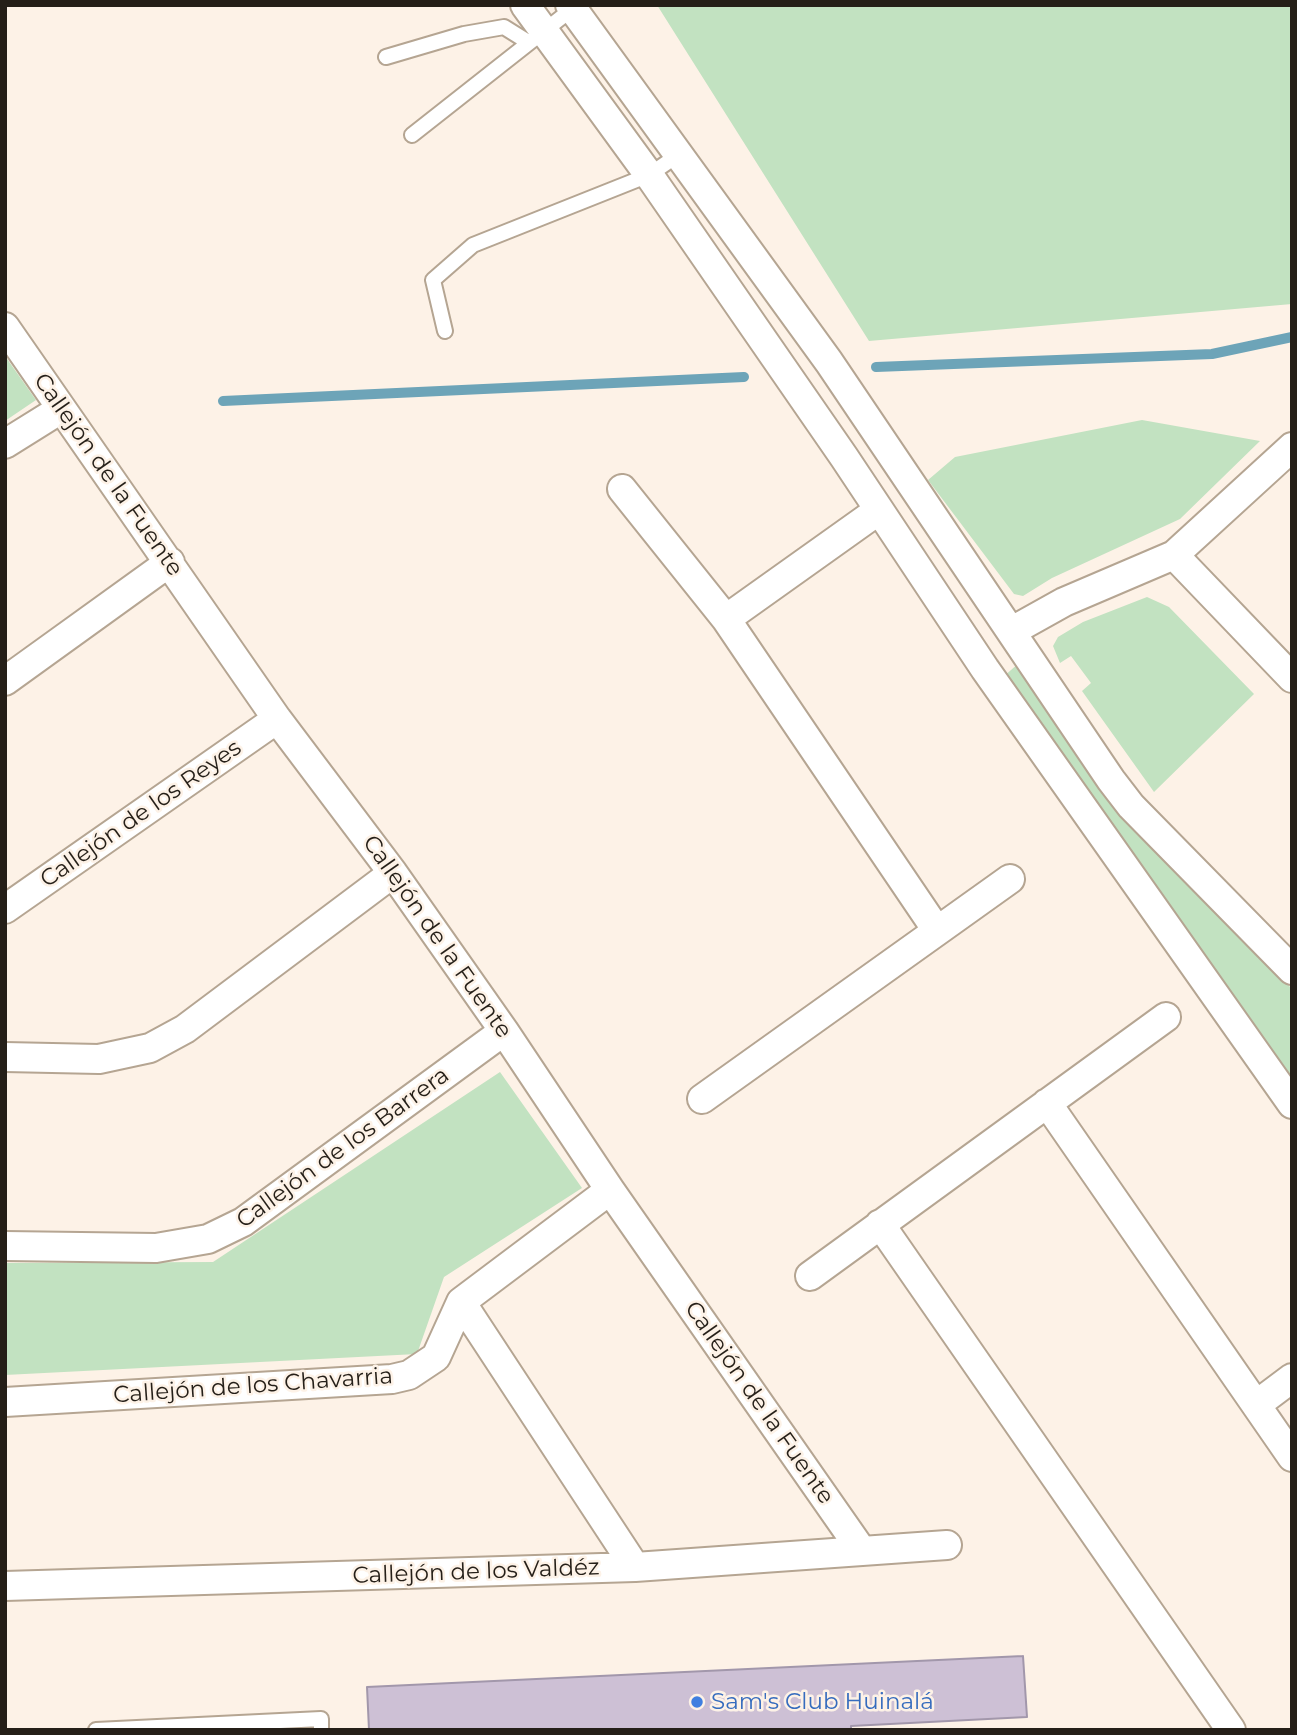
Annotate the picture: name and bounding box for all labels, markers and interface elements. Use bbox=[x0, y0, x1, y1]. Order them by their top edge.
street label: Callejón de la Fuente bbox=[28, 368, 188, 582]
street label: Callejón de los Reyes bbox=[35, 734, 247, 894]
street label: Callejón de la Fuente bbox=[357, 830, 517, 1044]
street label: Callejón de los Barrera bbox=[231, 1062, 455, 1234]
street label: Callejón de la Fuente bbox=[679, 1296, 839, 1510]
street label: Callejón de los Chavarria bbox=[112, 1362, 394, 1410]
street label: Callejón de los Valdéz bbox=[352, 1554, 600, 1590]
place label: Sam's Club Huinalá bbox=[711, 1688, 934, 1716]
marker: Sam's Club Huinalá bbox=[689, 1694, 705, 1710]

